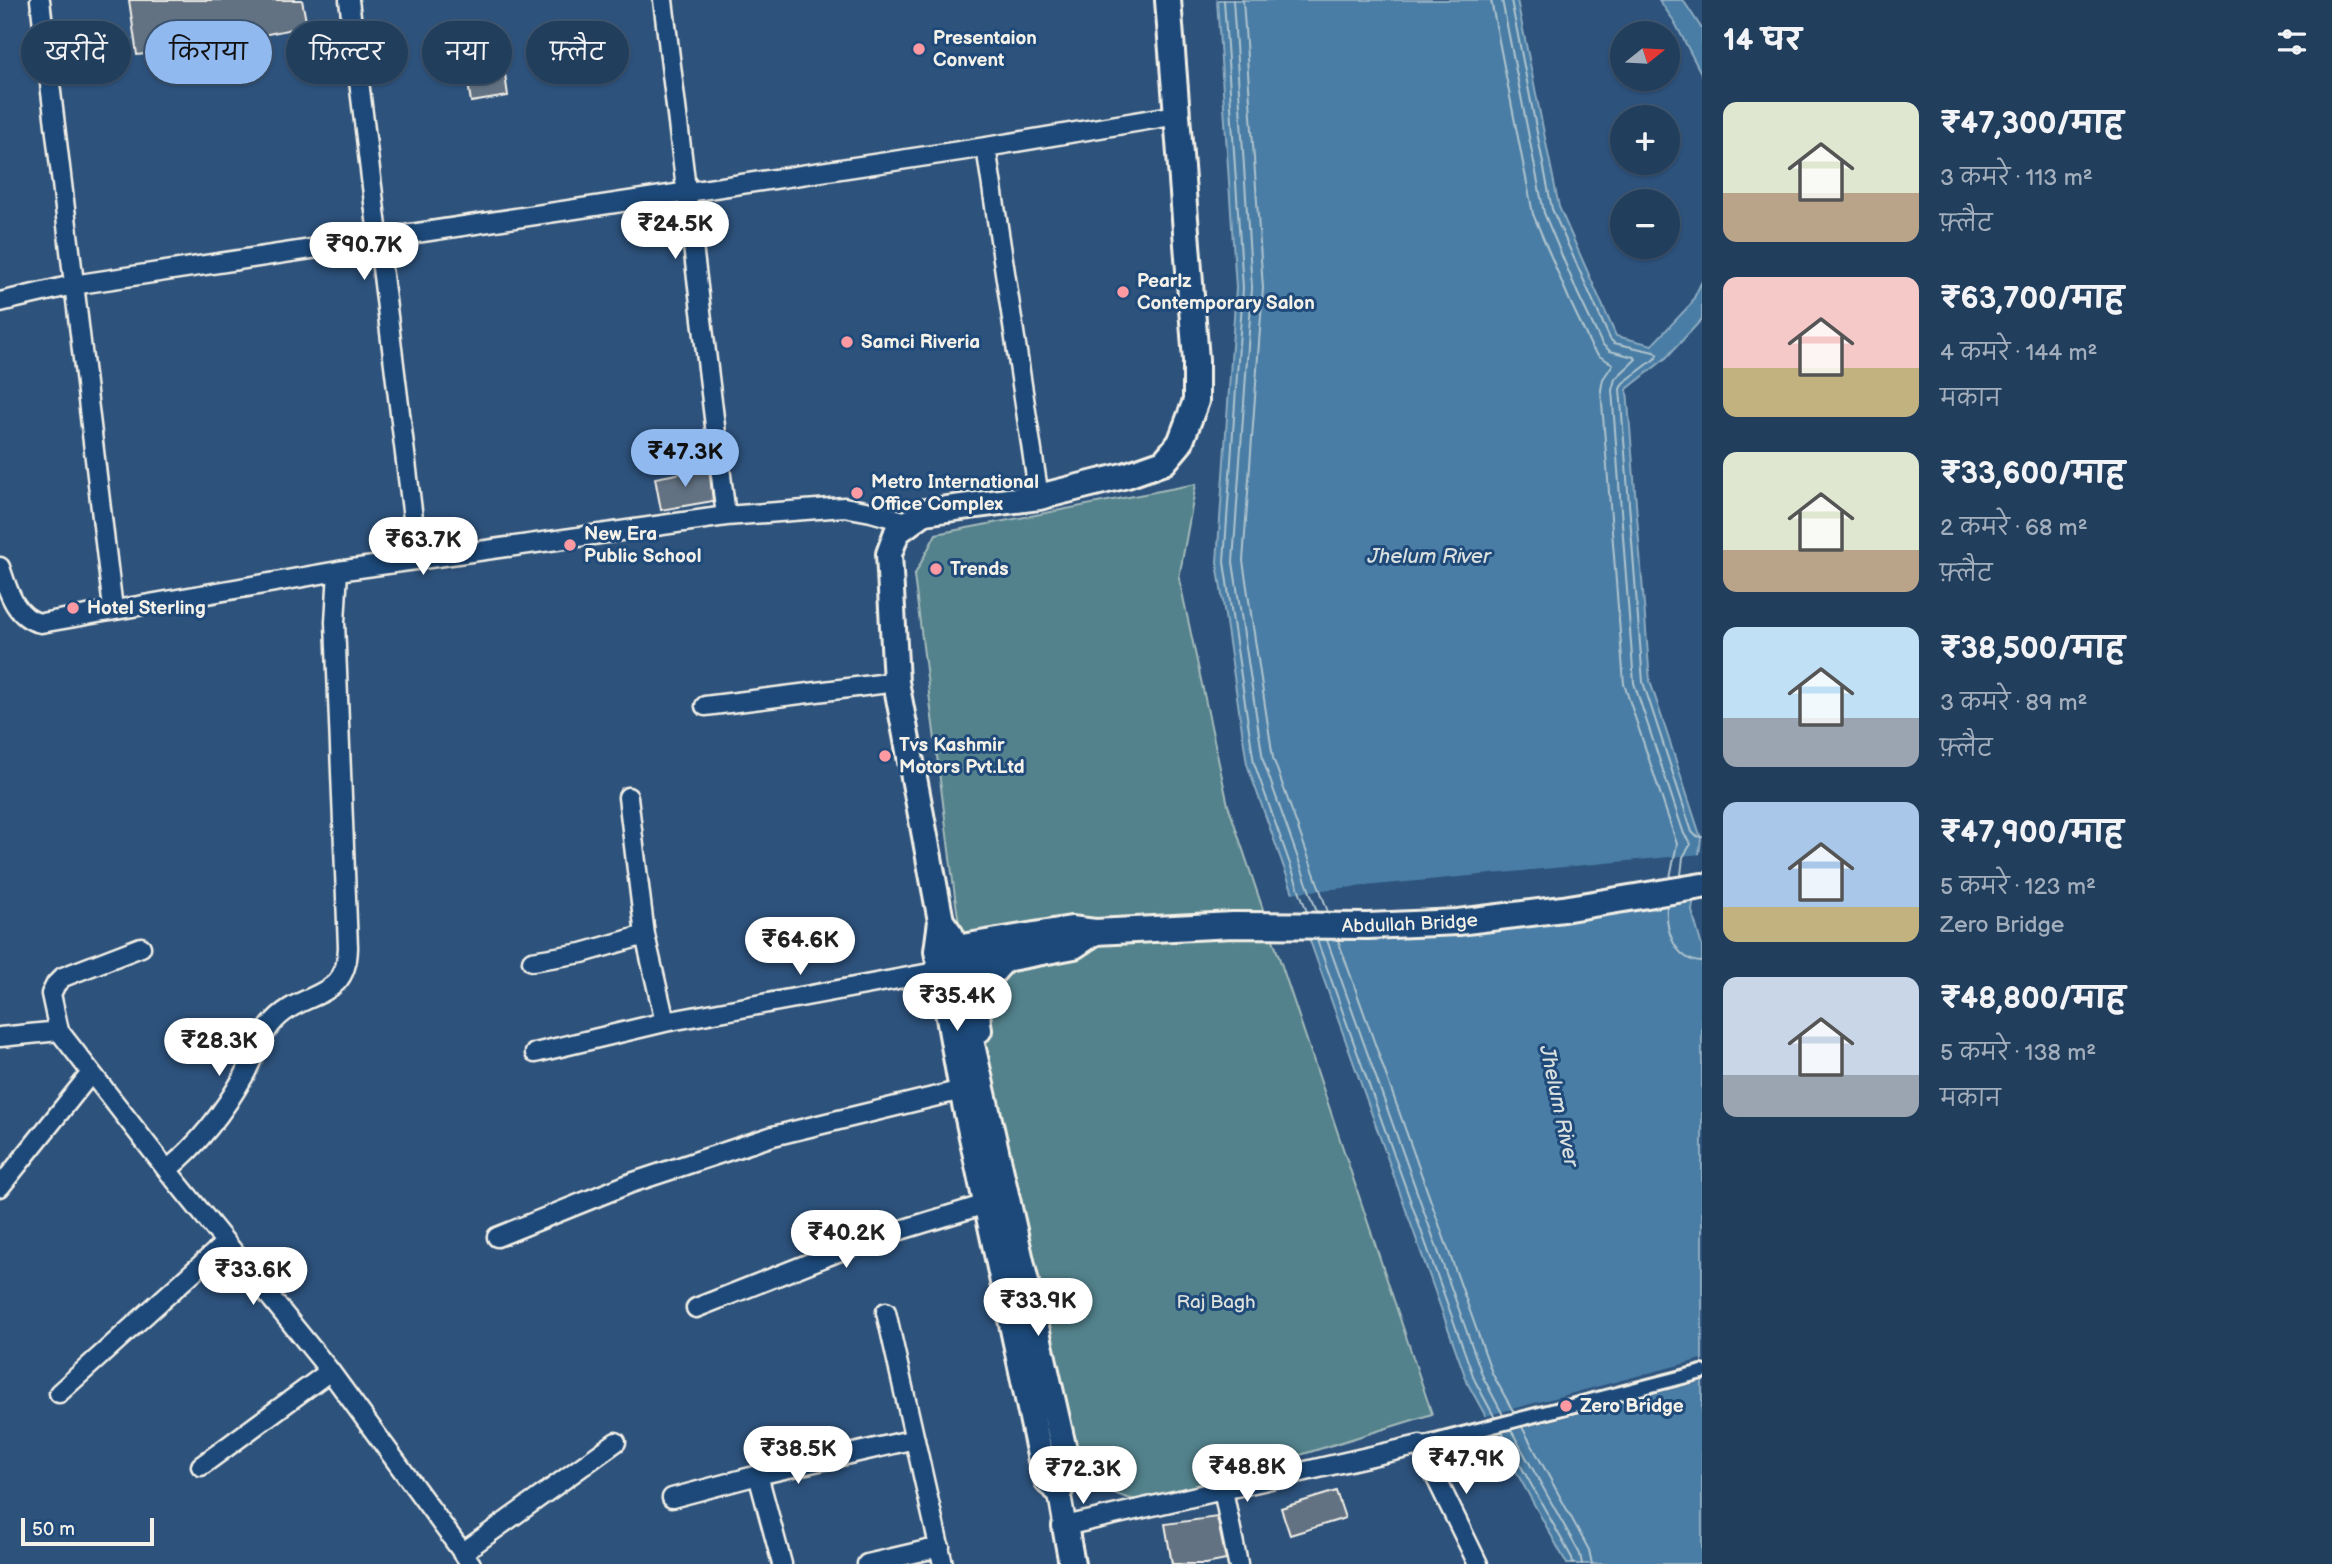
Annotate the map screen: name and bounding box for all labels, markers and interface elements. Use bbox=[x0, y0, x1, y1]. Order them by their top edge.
chip: खरीदें bbox=[21, 21, 131, 84]
chip: किराया bbox=[145, 21, 272, 84]
chip: फ़िल्टर bbox=[286, 21, 408, 84]
chip: नया bbox=[422, 21, 512, 84]
chip: फ़्लैट bbox=[526, 21, 629, 84]
north arrow bbox=[1610, 21, 1680, 91]
map controls bbox=[1610, 21, 1680, 259]
text: 14 घर bbox=[1723, 23, 1801, 59]
icon: filters bbox=[2273, 23, 2311, 61]
place label: Presentaion Convent bbox=[933, 27, 1037, 72]
marker: Presentaion Convent bbox=[911, 41, 927, 57]
button: + bbox=[1610, 105, 1680, 175]
text: ₹47,300/माह bbox=[1940, 106, 2123, 142]
icon: home bbox=[1779, 130, 1863, 214]
text: 3 कमरे · 113 m² bbox=[1940, 164, 2093, 192]
button: − bbox=[1610, 189, 1680, 259]
pin: ₹24.5K bbox=[618, 202, 732, 261]
text: ₹24.5K bbox=[637, 210, 713, 238]
text: फ़्लैट bbox=[1940, 210, 1992, 238]
pin: ₹90.7K bbox=[307, 222, 421, 282]
text: ₹90.7K bbox=[326, 231, 402, 259]
place label: Pearlz Contemporary Salon bbox=[1137, 270, 1315, 315]
text: ₹63,700/माह bbox=[1940, 281, 2124, 317]
marker: Pearlz Contemporary Salon bbox=[1115, 284, 1131, 300]
icon: home bbox=[1779, 305, 1863, 389]
place label: Samci Riveria bbox=[861, 331, 980, 354]
marker: Samci Riveria bbox=[839, 334, 855, 350]
text: 4 कमरे · 144 m² bbox=[1940, 339, 2098, 367]
text: मकान bbox=[1940, 385, 2001, 413]
pin: ₹47.3K bbox=[628, 430, 742, 489]
text: ₹47.3K bbox=[647, 438, 723, 466]
text: ₹33,600/माह bbox=[1940, 456, 2125, 492]
place label: Metro International Office Complex bbox=[871, 471, 1039, 516]
icon: home bbox=[1779, 480, 1863, 564]
marker: Metro International Office Complex bbox=[849, 485, 865, 501]
text: 2 कमरे · 68 m² bbox=[1940, 514, 2088, 542]
pin: ₹63.7K bbox=[366, 518, 480, 577]
place label: New Era Public School bbox=[584, 523, 701, 568]
text: ₹63.7K bbox=[385, 526, 461, 554]
marker: New Era Public School bbox=[562, 537, 578, 553]
water label: Jhelum River bbox=[1366, 544, 1492, 569]
place label: Trends bbox=[950, 558, 1009, 581]
text: फ़्लैट bbox=[1940, 560, 1992, 588]
marker: Trends bbox=[928, 561, 944, 577]
place label: Hotel Sterling bbox=[87, 597, 206, 620]
marker: Hotel Sterling bbox=[65, 600, 81, 616]
text: ₹38,500/माह bbox=[1940, 631, 2125, 667]
icon: home bbox=[1779, 655, 1863, 739]
text: 3 कमरे · 89 m² bbox=[1940, 689, 2087, 717]
place label: Tvs Kashmir Motors Pvt.Ltd bbox=[899, 734, 1025, 779]
text: फ़्लैट bbox=[1940, 735, 1992, 763]
marker: Tvs Kashmir Motors Pvt.Ltd bbox=[877, 748, 893, 764]
text: ₹47,900/माह bbox=[1940, 815, 2124, 851]
icon: home bbox=[1779, 830, 1863, 914]
text: 5 कमरे · 123 m² bbox=[1940, 873, 2096, 901]
street label: Abdullah Bridge bbox=[1342, 908, 1479, 938]
text: Zero Bridge bbox=[1940, 911, 2064, 939]
pin: ₹64.6K bbox=[743, 918, 857, 977]
text: ₹64.6K bbox=[761, 926, 839, 954]
pin: ₹35.4K bbox=[900, 974, 1014, 1033]
text: ₹48,800/माह bbox=[1940, 981, 2125, 1017]
text: ₹35.4K bbox=[919, 982, 995, 1010]
icon: home bbox=[1779, 1005, 1863, 1089]
pin: ₹28.3K bbox=[162, 1018, 276, 1078]
text: ₹28.3K bbox=[180, 1027, 258, 1055]
text: 5 कमरे · 138 m² bbox=[1940, 1039, 2096, 1067]
water label: Jhelum River bbox=[1534, 1042, 1584, 1170]
text: मकान bbox=[1940, 1085, 2001, 1113]
pin: ₹40.2K bbox=[789, 1210, 903, 1270]
text: ₹40.2K bbox=[807, 1219, 885, 1247]
pin: ₹33.6K bbox=[196, 1248, 310, 1307]
text: ₹33.6K bbox=[214, 1256, 292, 1284]
pin: ₹33.9K bbox=[981, 1278, 1095, 1338]
text: ₹33.9K bbox=[1000, 1287, 1076, 1315]
park label: Raj Bagh bbox=[1176, 1291, 1256, 1314]
place label: Zero Bridge bbox=[1580, 1395, 1684, 1418]
marker: Zero Bridge bbox=[1558, 1398, 1574, 1414]
pin: ₹38.5K bbox=[741, 1426, 855, 1486]
text: ₹38.5K bbox=[759, 1435, 837, 1463]
pin: ₹47.9K bbox=[1409, 1436, 1523, 1496]
pin: ₹48.8K bbox=[1190, 1444, 1304, 1504]
text: ₹47.9K bbox=[1428, 1445, 1504, 1473]
pin: ₹72.3K bbox=[1026, 1446, 1140, 1506]
text: ₹48.8K bbox=[1208, 1453, 1286, 1481]
text: ₹72.3K bbox=[1045, 1455, 1121, 1483]
scale bar bbox=[21, 1515, 154, 1547]
text: 50 m bbox=[32, 1518, 75, 1541]

